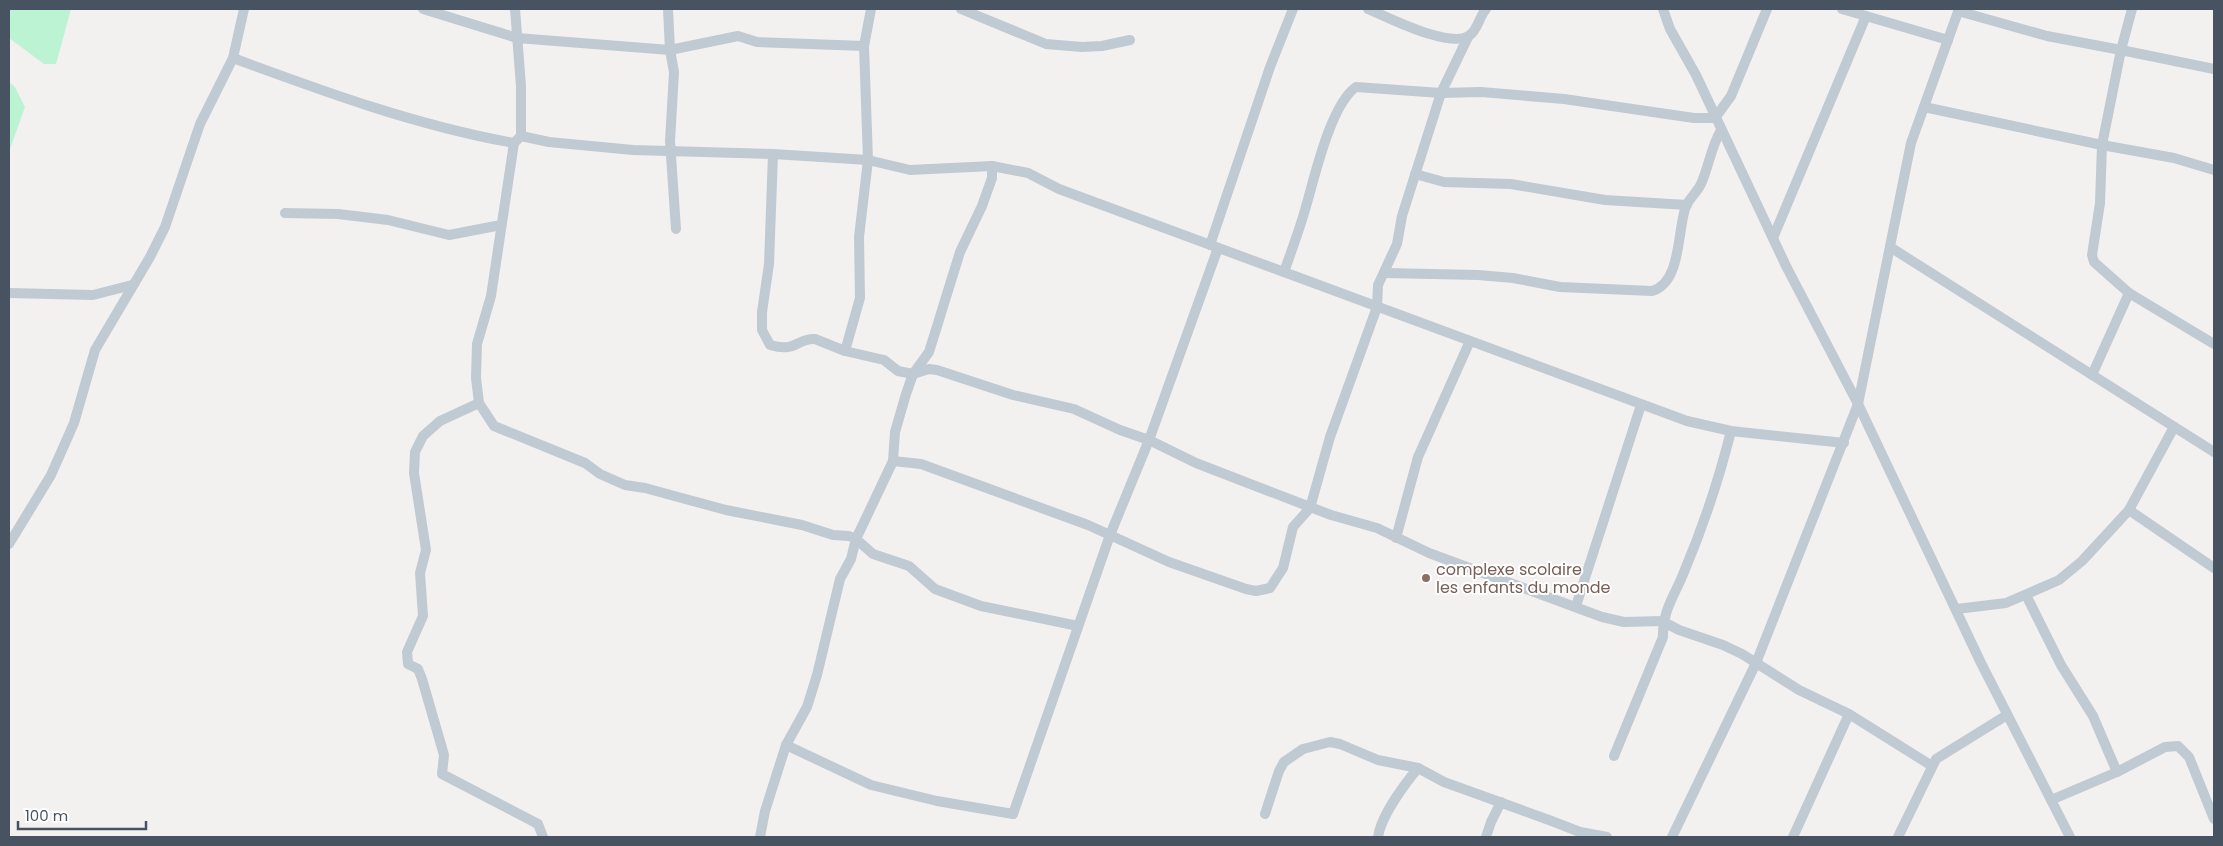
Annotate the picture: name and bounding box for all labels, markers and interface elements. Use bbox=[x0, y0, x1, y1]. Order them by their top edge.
place label: complexe scolaire les enfants du monde bbox=[1436, 558, 1611, 599]
marker: complexe scolaire les enfants du monde bbox=[1420, 572, 1432, 584]
scale bar bbox=[18, 798, 145, 830]
text: 100 m bbox=[25, 805, 68, 826]

